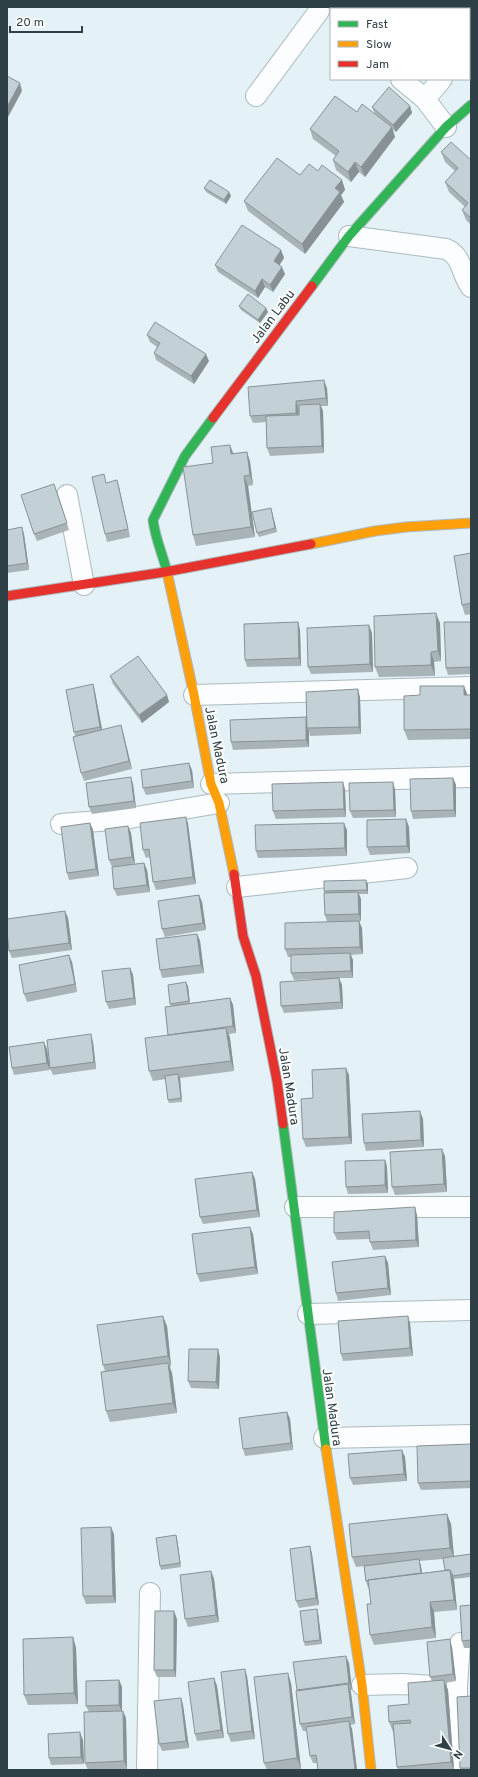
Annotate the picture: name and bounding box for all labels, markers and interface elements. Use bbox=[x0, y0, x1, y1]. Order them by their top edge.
scale bar bbox=[10, 8, 82, 34]
legend bbox=[330, 8, 470, 80]
text: 20 m bbox=[16, 15, 44, 31]
text: Fast bbox=[366, 17, 388, 33]
text: Slow bbox=[366, 37, 392, 53]
text: Jam bbox=[366, 57, 389, 73]
street label: Jalan Labu bbox=[248, 287, 299, 347]
street label: Jalan Madura bbox=[200, 706, 232, 785]
street label: Jalan Madura bbox=[274, 1046, 302, 1126]
street label: Jalan Madura bbox=[318, 1367, 344, 1447]
north arrow bbox=[430, 1729, 470, 1769]
text: N bbox=[449, 1747, 465, 1762]

